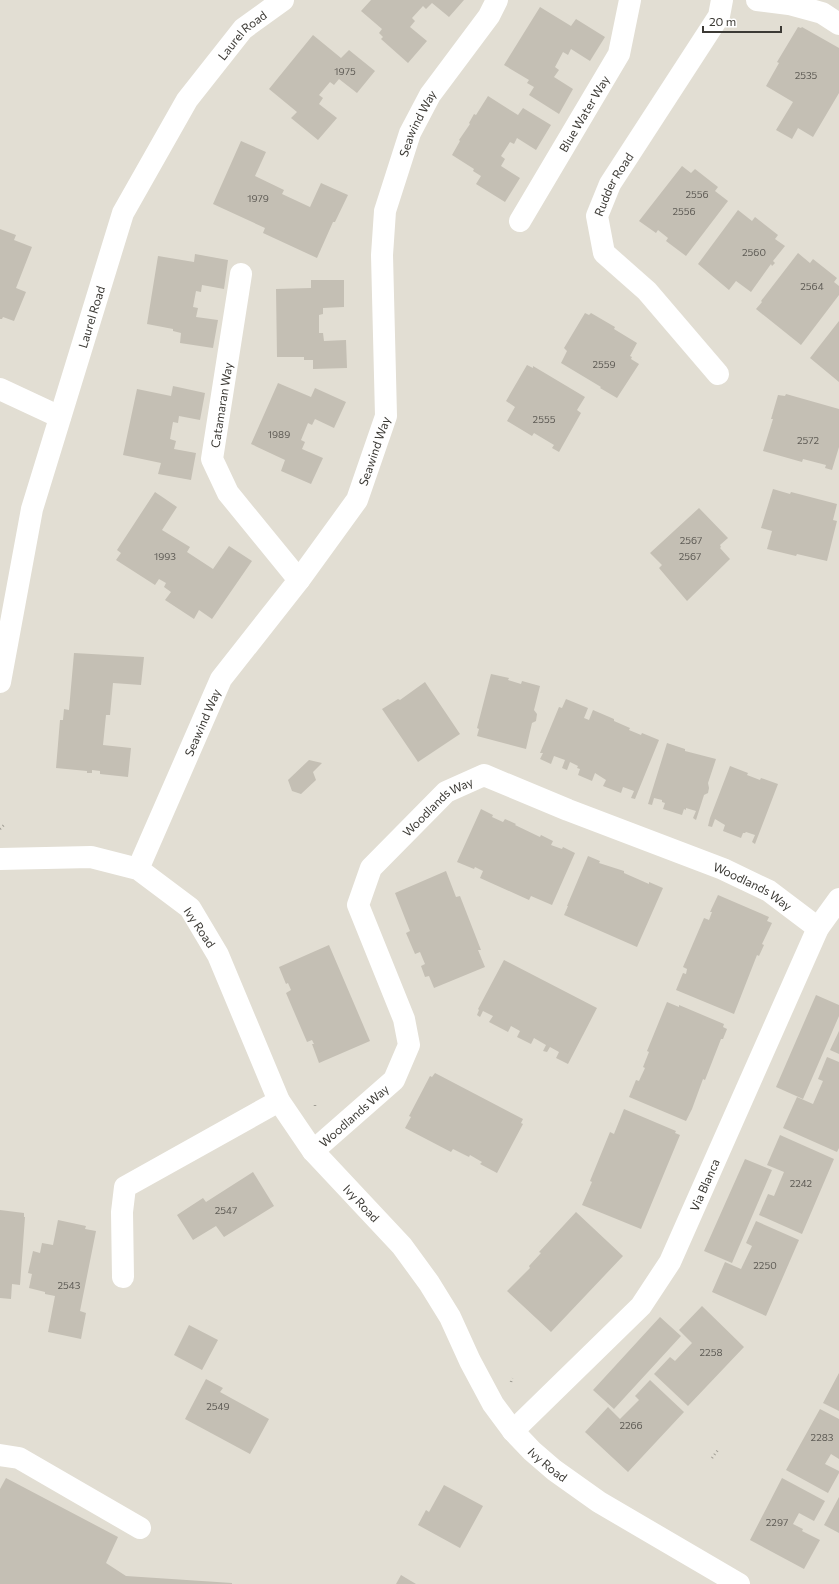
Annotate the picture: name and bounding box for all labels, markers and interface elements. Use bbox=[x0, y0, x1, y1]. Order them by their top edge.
street label: Laurel Road bbox=[215, 7, 269, 62]
scale bar bbox=[703, 8, 781, 34]
text: 20 m bbox=[709, 14, 736, 28]
house number: 1975 bbox=[334, 65, 356, 77]
house number: 2535 bbox=[795, 69, 818, 81]
street label: Blue Water Way bbox=[556, 73, 612, 154]
street label: Seawind Way bbox=[396, 87, 439, 158]
street label: Rudder Road bbox=[591, 150, 636, 218]
house number: 2556 bbox=[685, 188, 709, 200]
house number: 1979 bbox=[247, 192, 269, 204]
house number: 2556 bbox=[672, 205, 696, 217]
house number: 2560 bbox=[742, 246, 766, 258]
house number: 2564 bbox=[800, 280, 824, 292]
street label: Laurel Road bbox=[75, 284, 107, 350]
house number: 2559 bbox=[592, 358, 616, 370]
street label: Catamaran Way bbox=[207, 361, 235, 449]
house number: 2555 bbox=[533, 413, 556, 425]
street label: Seawind Way bbox=[355, 415, 392, 487]
house number: 1989 bbox=[268, 428, 290, 440]
house number: 2572 bbox=[797, 434, 820, 446]
house number: 2567 bbox=[680, 534, 702, 546]
house number: 1993 bbox=[154, 550, 176, 562]
house number: 2567 bbox=[679, 550, 701, 562]
street label: Seawind Way bbox=[181, 686, 223, 758]
street label: Woodlands Way bbox=[400, 774, 475, 839]
street label: Woodlands Way bbox=[712, 859, 795, 913]
street label: Ivy Road bbox=[181, 904, 219, 950]
street label: Woodlands Way bbox=[316, 1081, 391, 1150]
street label: Via Blanca bbox=[686, 1156, 722, 1213]
house number: 2242 bbox=[790, 1177, 813, 1189]
street label: Ivy Road bbox=[341, 1181, 382, 1225]
house number: 2547 bbox=[215, 1204, 237, 1216]
house number: 2250 bbox=[753, 1259, 777, 1271]
house number: 2543 bbox=[58, 1279, 81, 1291]
house number: 2258 bbox=[700, 1346, 722, 1358]
house number: 2549 bbox=[206, 1400, 230, 1412]
house number: 2266 bbox=[619, 1419, 643, 1431]
house number: 2283 bbox=[811, 1431, 834, 1443]
street label: Ivy Road bbox=[525, 1445, 570, 1484]
house number: 2297 bbox=[766, 1516, 788, 1528]

